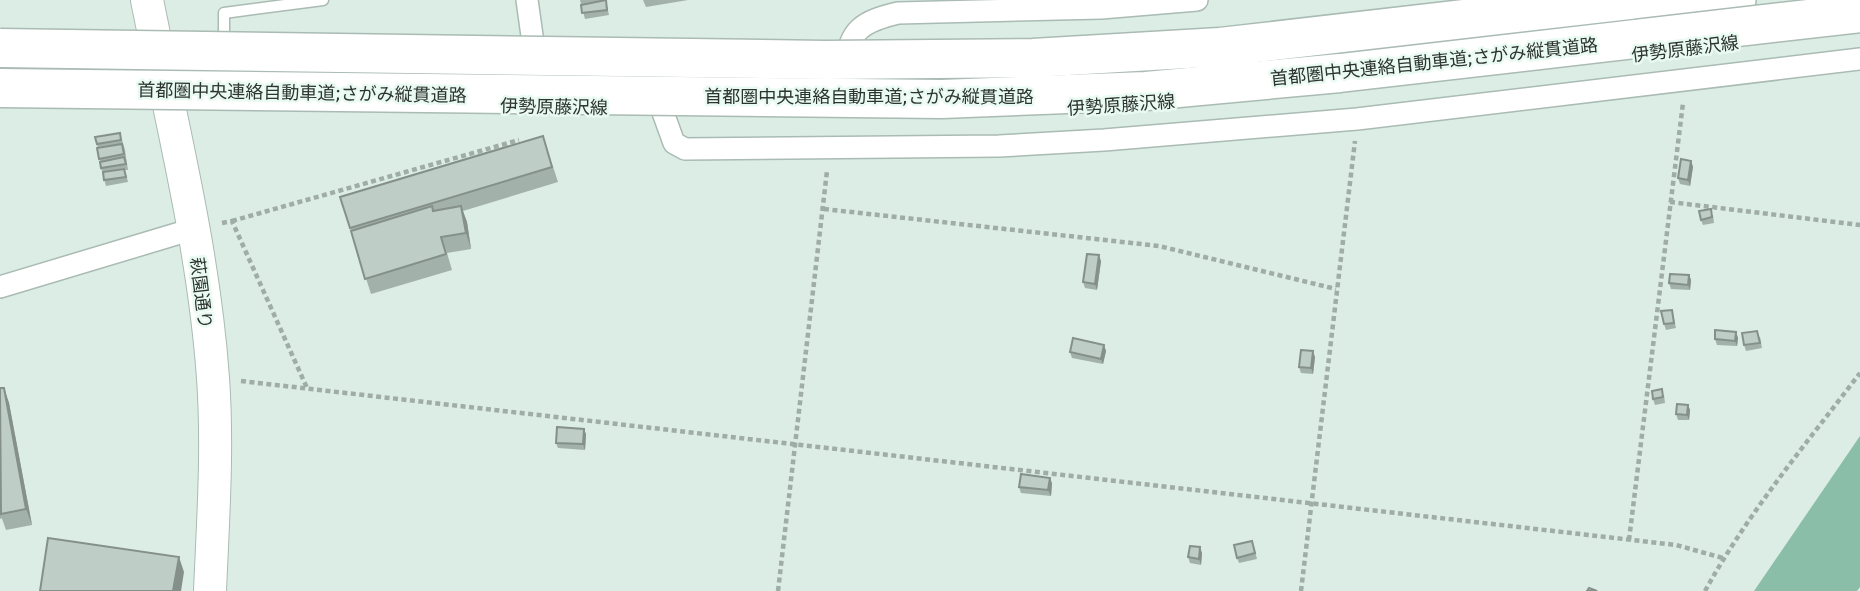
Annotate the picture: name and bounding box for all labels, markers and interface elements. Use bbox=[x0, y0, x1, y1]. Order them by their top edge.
street label: 伊勢原藤沢線 bbox=[1630, 31, 1740, 65]
street label: 首都圏中央連絡自動車道;さがみ縦貫道路 bbox=[1269, 33, 1599, 89]
street label: 首都圏中央連絡自動車道;さがみ縦貫道路 bbox=[137, 78, 467, 106]
street label: 首都圏中央連絡自動車道;さがみ縦貫道路 bbox=[704, 85, 1034, 107]
street label: 伊勢原藤沢線 bbox=[1066, 89, 1176, 119]
street label: 伊勢原藤沢線 bbox=[500, 94, 608, 118]
street label: 萩園通り bbox=[187, 256, 217, 330]

